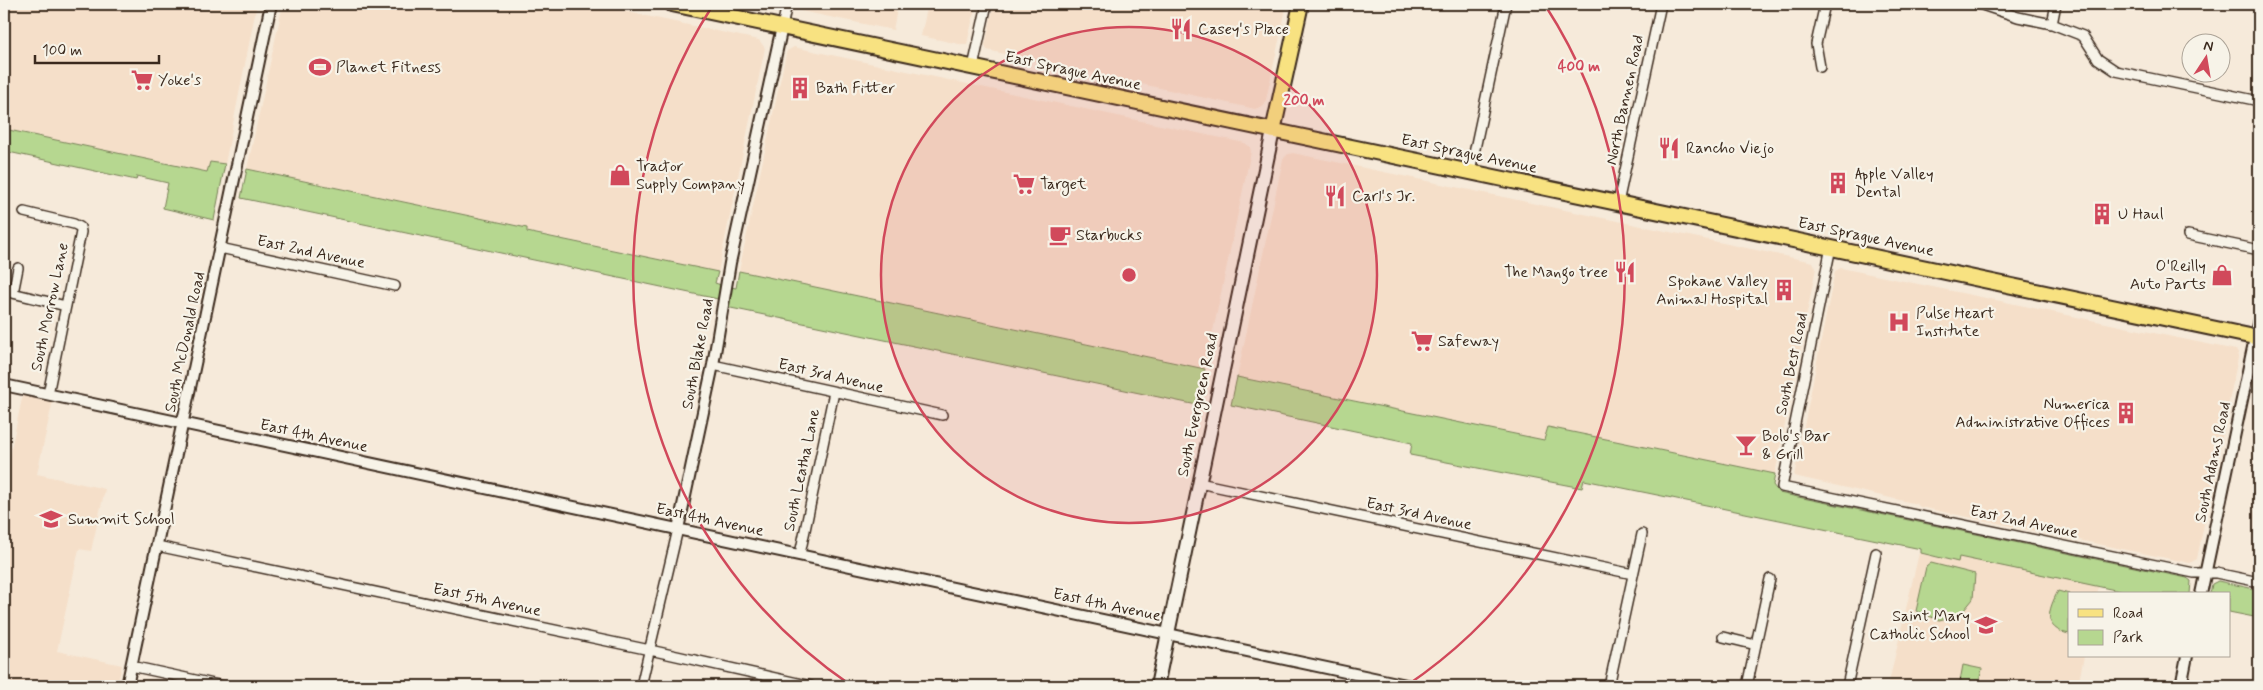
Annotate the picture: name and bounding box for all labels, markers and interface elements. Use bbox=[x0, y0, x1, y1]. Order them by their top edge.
restaurant icon: Casey's Place bbox=[1168, 16, 1194, 42]
place label: Casey's Place bbox=[1198, 19, 1289, 40]
scale bar bbox=[35, 32, 159, 64]
north arrow bbox=[2180, 32, 2230, 82]
street label: North Bannen Road bbox=[1601, 33, 1649, 167]
text: N bbox=[2202, 36, 2215, 56]
text: 100 m bbox=[42, 41, 82, 61]
street label: East Sprague Avenue bbox=[1003, 46, 1143, 96]
sports icon: Planet Fitness bbox=[307, 54, 333, 80]
place label: Planet Fitness bbox=[336, 57, 441, 78]
text: 400 m bbox=[1558, 57, 1600, 77]
supermarket icon: Yoke's bbox=[129, 67, 155, 93]
place label: Yoke's bbox=[158, 70, 201, 91]
building icon: Bath Fitter bbox=[787, 75, 813, 101]
place label: Bath Fitter bbox=[816, 78, 895, 99]
text: 200 m bbox=[1284, 91, 1325, 111]
street label: East Sprague Avenue bbox=[1399, 129, 1539, 179]
restaurant icon: Rancho Viejo bbox=[1656, 135, 1682, 161]
place label: Rancho Viejo bbox=[1686, 138, 1774, 159]
place label: Tractor Supply Company bbox=[636, 156, 745, 195]
shop icon: Tractor Supply Company bbox=[607, 162, 633, 188]
place label: Apple Valley Dental bbox=[1855, 164, 1934, 203]
building icon: Apple Valley Dental bbox=[1825, 170, 1851, 196]
supermarket icon: Target bbox=[1011, 171, 1037, 197]
place label: Target bbox=[1040, 174, 1087, 196]
restaurant icon: Carl's Jr. bbox=[1322, 183, 1348, 209]
place label: Carl's Jr. bbox=[1352, 186, 1415, 207]
building icon: U Haul bbox=[2089, 201, 2115, 227]
place label: U Haul bbox=[2118, 204, 2164, 225]
street label: East Sprague Avenue bbox=[1796, 212, 1936, 262]
cafe icon: Starbucks bbox=[1047, 222, 1073, 248]
place label: Starbucks bbox=[1076, 225, 1142, 246]
street label: East 2nd Avenue bbox=[255, 230, 367, 274]
street label: South Morrow Lane bbox=[26, 241, 74, 373]
place label: O'Reilly Auto Parts bbox=[2130, 256, 2206, 295]
restaurant icon: The Mango tree bbox=[1612, 259, 1638, 285]
place label: The Mango tree bbox=[1504, 262, 1608, 284]
shop icon: O'Reilly Auto Parts bbox=[2209, 262, 2235, 288]
centre of rings bbox=[1120, 266, 1138, 284]
street label: South McDonald Road bbox=[160, 270, 210, 414]
place label: Spokane Valley Animal Hospital bbox=[1656, 271, 1768, 310]
building icon: Spokane Valley Animal Hospital bbox=[1771, 277, 1797, 303]
street label: South Blake Road bbox=[677, 297, 719, 411]
place label: Pulse Heart Institute bbox=[1916, 303, 1995, 342]
hospital icon: Pulse Heart Institute bbox=[1886, 309, 1912, 335]
street label: South Best Road bbox=[1771, 311, 1813, 417]
supermarket icon: Safeway bbox=[1409, 328, 1435, 354]
street label: South Evergreen Road bbox=[1173, 331, 1224, 479]
place label: Safeway bbox=[1438, 331, 1499, 352]
street label: East 3rd Avenue bbox=[776, 354, 886, 398]
place label: Numerica Administrative Offices bbox=[1955, 394, 2110, 433]
building icon: Numerica Administrative Offices bbox=[2113, 400, 2139, 426]
street label: South Adams Road bbox=[2190, 400, 2236, 524]
street label: South Leatha Lane bbox=[779, 406, 825, 533]
street label: East 4th Avenue bbox=[258, 414, 370, 458]
place label: Bolo's Bar & Grill bbox=[1762, 426, 1830, 465]
bar icon: Bolo's Bar & Grill bbox=[1733, 432, 1759, 458]
street label: East 3rd Avenue bbox=[1364, 493, 1474, 535]
street label: East 4th Avenue bbox=[654, 498, 766, 542]
street label: East 2nd Avenue bbox=[1968, 500, 2080, 544]
school or university icon: Summit School bbox=[38, 506, 64, 532]
place label: Summit School bbox=[68, 509, 175, 530]
street label: East 5th Avenue bbox=[431, 578, 543, 622]
street label: East 4th Avenue bbox=[1051, 583, 1163, 627]
legend bbox=[2068, 592, 2230, 658]
text: Road bbox=[2113, 604, 2143, 624]
place label: Saint Mary Catholic School bbox=[1869, 606, 1970, 645]
school or university icon: Saint Mary Catholic School bbox=[1973, 612, 1999, 638]
text: Park bbox=[2113, 628, 2143, 648]

